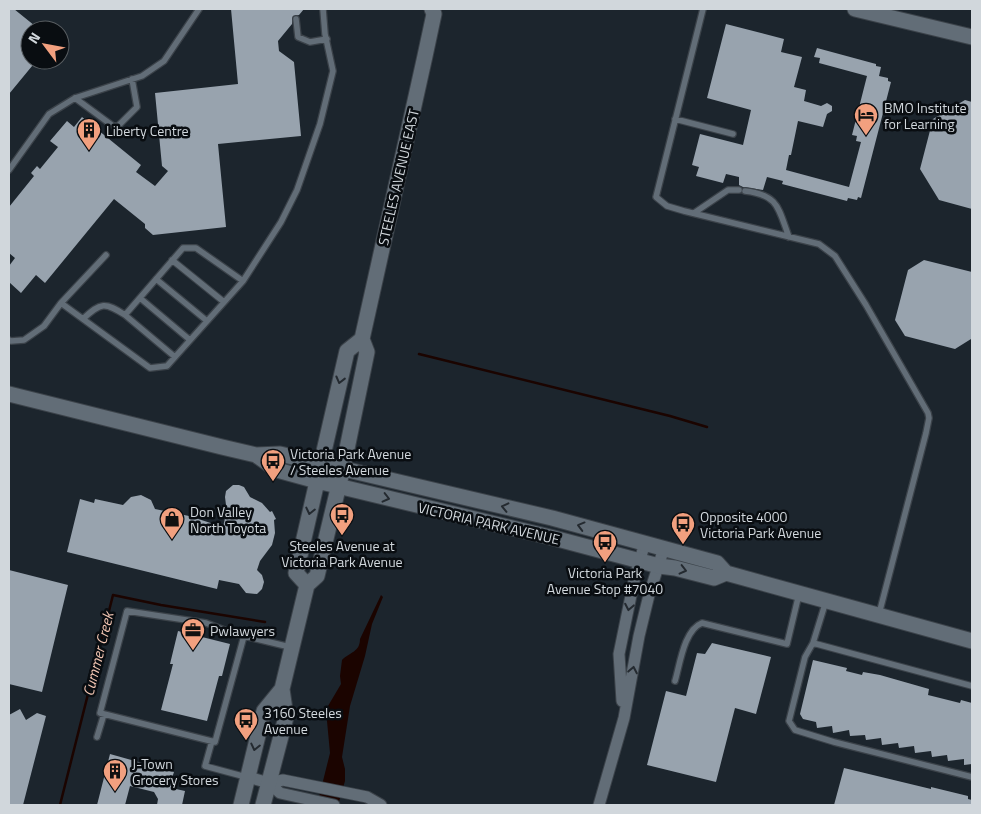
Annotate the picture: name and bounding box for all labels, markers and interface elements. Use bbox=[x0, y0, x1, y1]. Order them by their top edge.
north arrow bbox=[20, 20, 70, 70]
text: N bbox=[22, 28, 45, 48]
place label: BMO Institute for Learning bbox=[884, 97, 967, 134]
hotel icon: BMO Institute for Learning bbox=[853, 102, 879, 136]
street label: STEELES AVENUE EAST bbox=[372, 106, 424, 247]
building icon: Liberty Centre bbox=[76, 117, 102, 151]
place label: Liberty Centre bbox=[106, 120, 189, 141]
one-way arrow bbox=[335, 375, 346, 384]
place label: Victoria Park Avenue / Steeles Avenue bbox=[290, 443, 411, 480]
bus stop icon: Victoria Park Avenue / Steeles Avenue bbox=[260, 448, 286, 482]
one-way arrow bbox=[382, 493, 390, 503]
street label: VICTORIA PARK AVENUE bbox=[416, 496, 562, 550]
place label: Don Valley North Toyota bbox=[190, 501, 266, 538]
bus stop icon: Steeles Avenue at Victoria Park Avenue bbox=[329, 502, 355, 536]
one-way arrow bbox=[500, 502, 509, 513]
shop icon: Don Valley North Toyota bbox=[159, 506, 185, 540]
one-way arrow bbox=[305, 506, 316, 515]
place label: Opposite 4000 Victoria Park Avenue bbox=[700, 506, 821, 543]
bus stop icon: Opposite 4000 Victoria Park Avenue bbox=[670, 511, 696, 545]
one-way arrow bbox=[578, 521, 586, 531]
bus stop icon: Victoria Park Avenue Stop #7040 bbox=[592, 529, 618, 563]
place label: Steeles Avenue at Victoria Park Avenue bbox=[281, 535, 403, 572]
place label: Victoria Park Avenue Stop #7040 bbox=[547, 562, 663, 599]
one-way arrow bbox=[678, 564, 687, 575]
one-way arrow bbox=[624, 603, 634, 612]
water label: Cummer Creek bbox=[76, 607, 120, 698]
office icon: Pwlawyers bbox=[180, 617, 206, 651]
place label: Pwlawyers bbox=[210, 620, 275, 641]
one-way arrow bbox=[627, 665, 637, 674]
place label: 3160 Steeles Avenue bbox=[264, 702, 342, 739]
bus stop icon: 3160 Steeles Avenue bbox=[233, 707, 259, 741]
one-way arrow bbox=[250, 743, 261, 752]
place label: J-Town Grocery Stores bbox=[132, 753, 219, 790]
building icon: J-Town Grocery Stores bbox=[102, 758, 128, 792]

